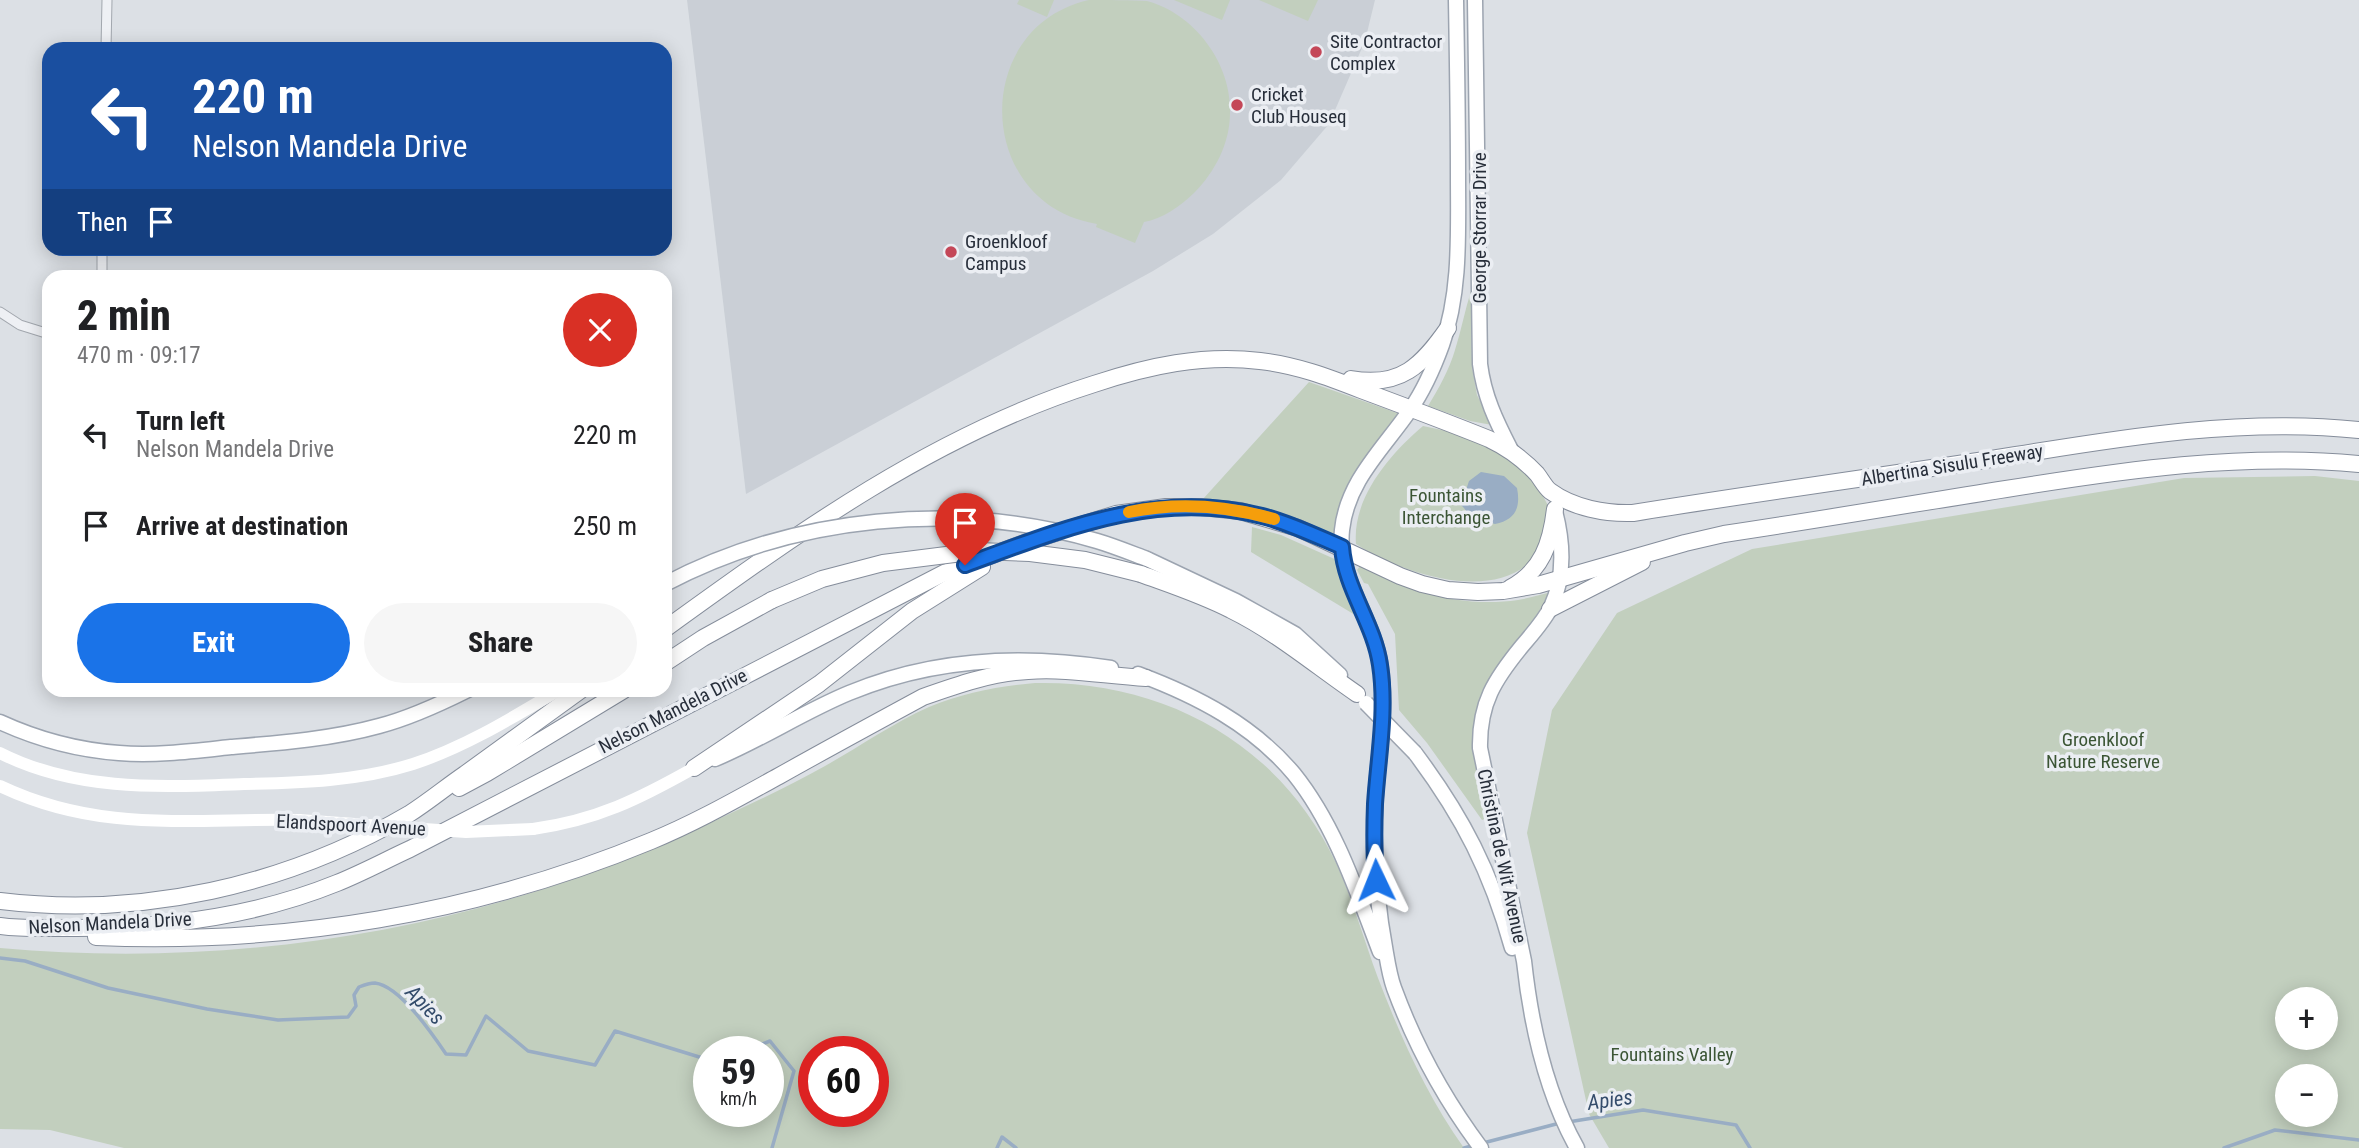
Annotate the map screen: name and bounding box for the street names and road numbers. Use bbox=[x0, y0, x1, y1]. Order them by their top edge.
street label: George Storrar Drive bbox=[1468, 152, 1491, 304]
street label: Albertina Sisulu Freeway bbox=[1859, 439, 2045, 491]
street label: Nelson Mandela Drive bbox=[595, 664, 751, 758]
street label: Christina de Wit Avenue bbox=[1472, 767, 1532, 945]
street label: Elandspoort Avenue bbox=[276, 810, 426, 840]
street label: Nelson Mandela Drive bbox=[28, 907, 192, 939]

